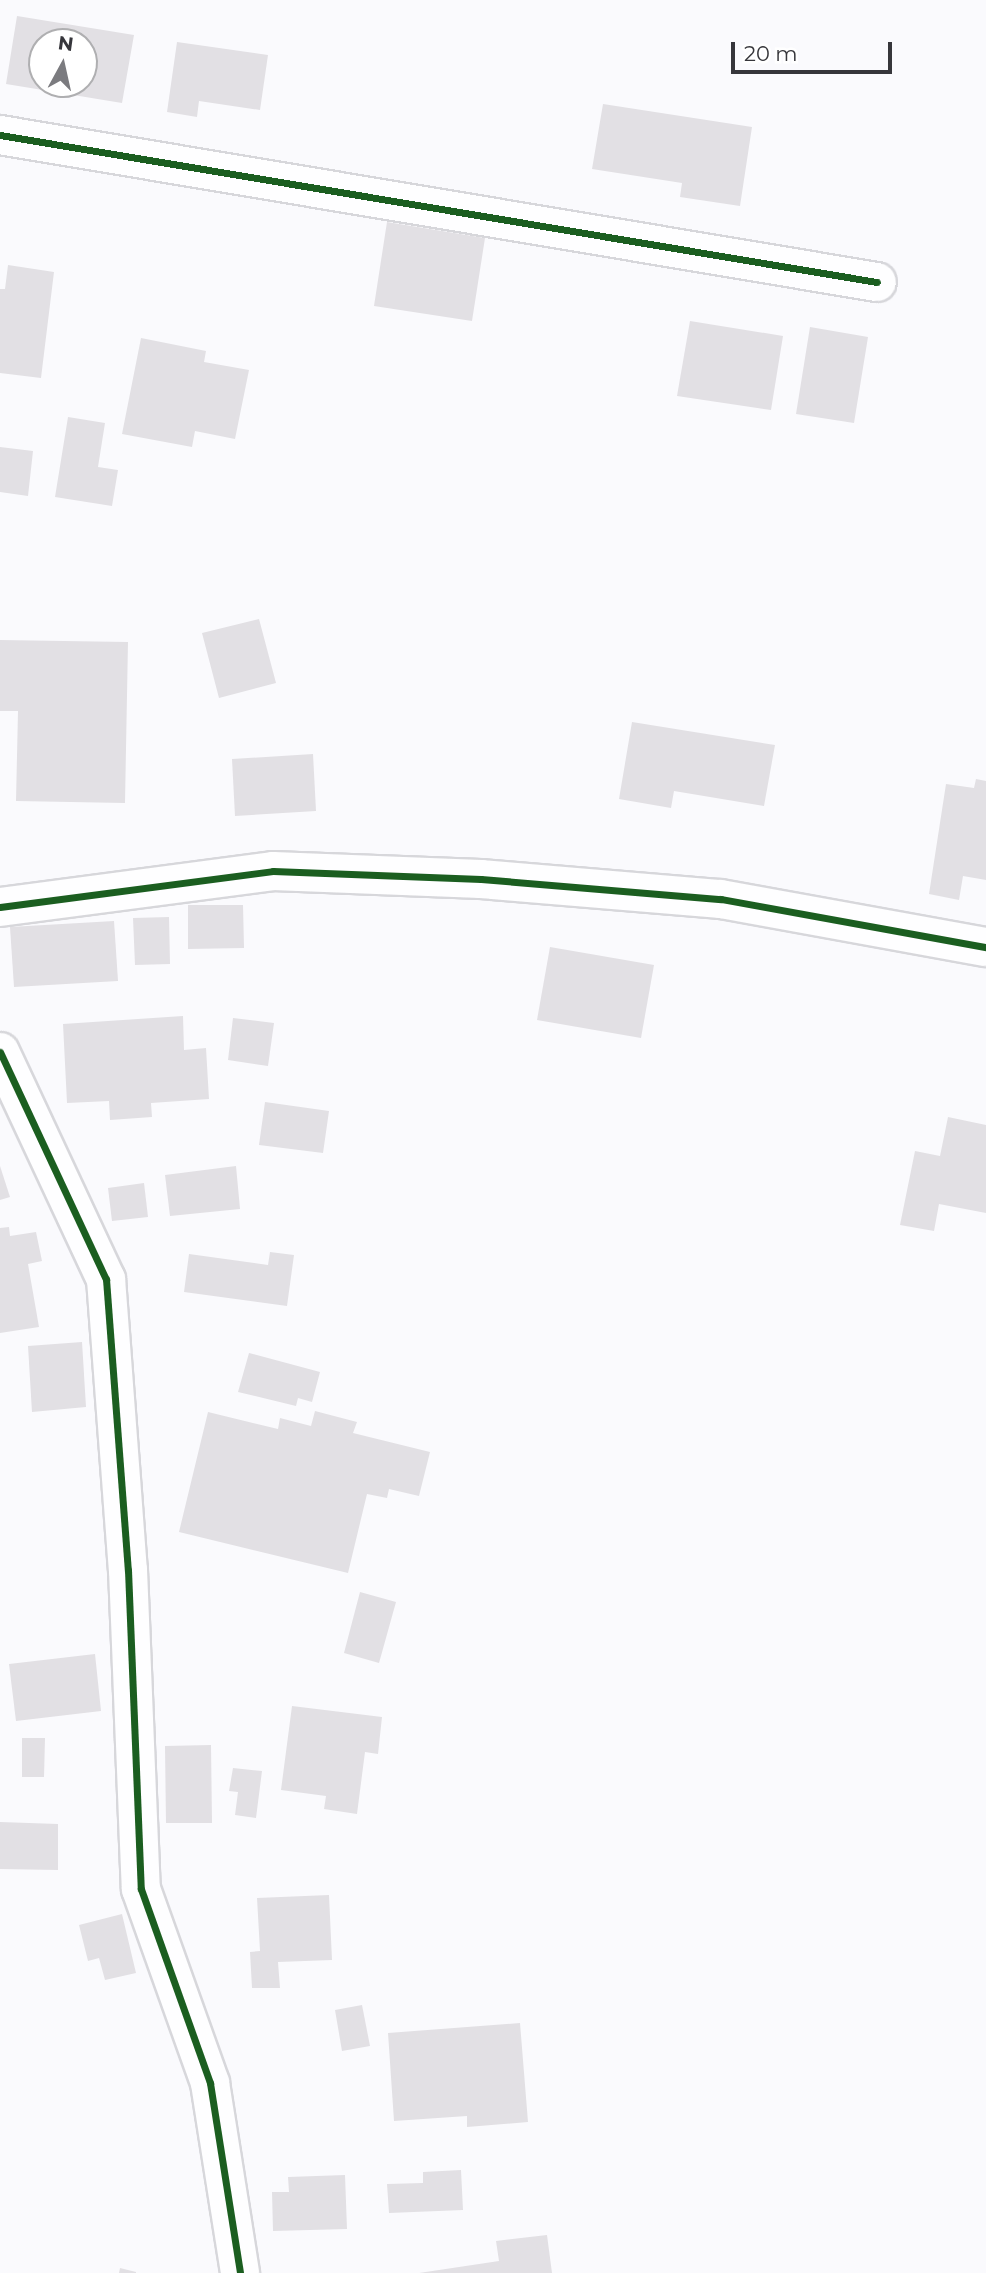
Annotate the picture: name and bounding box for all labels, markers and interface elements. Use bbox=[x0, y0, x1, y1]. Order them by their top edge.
north arrow bbox=[28, 28, 98, 98]
scale bar bbox=[734, 28, 895, 72]
text: N bbox=[57, 31, 75, 56]
text: 20 m bbox=[744, 41, 798, 66]

